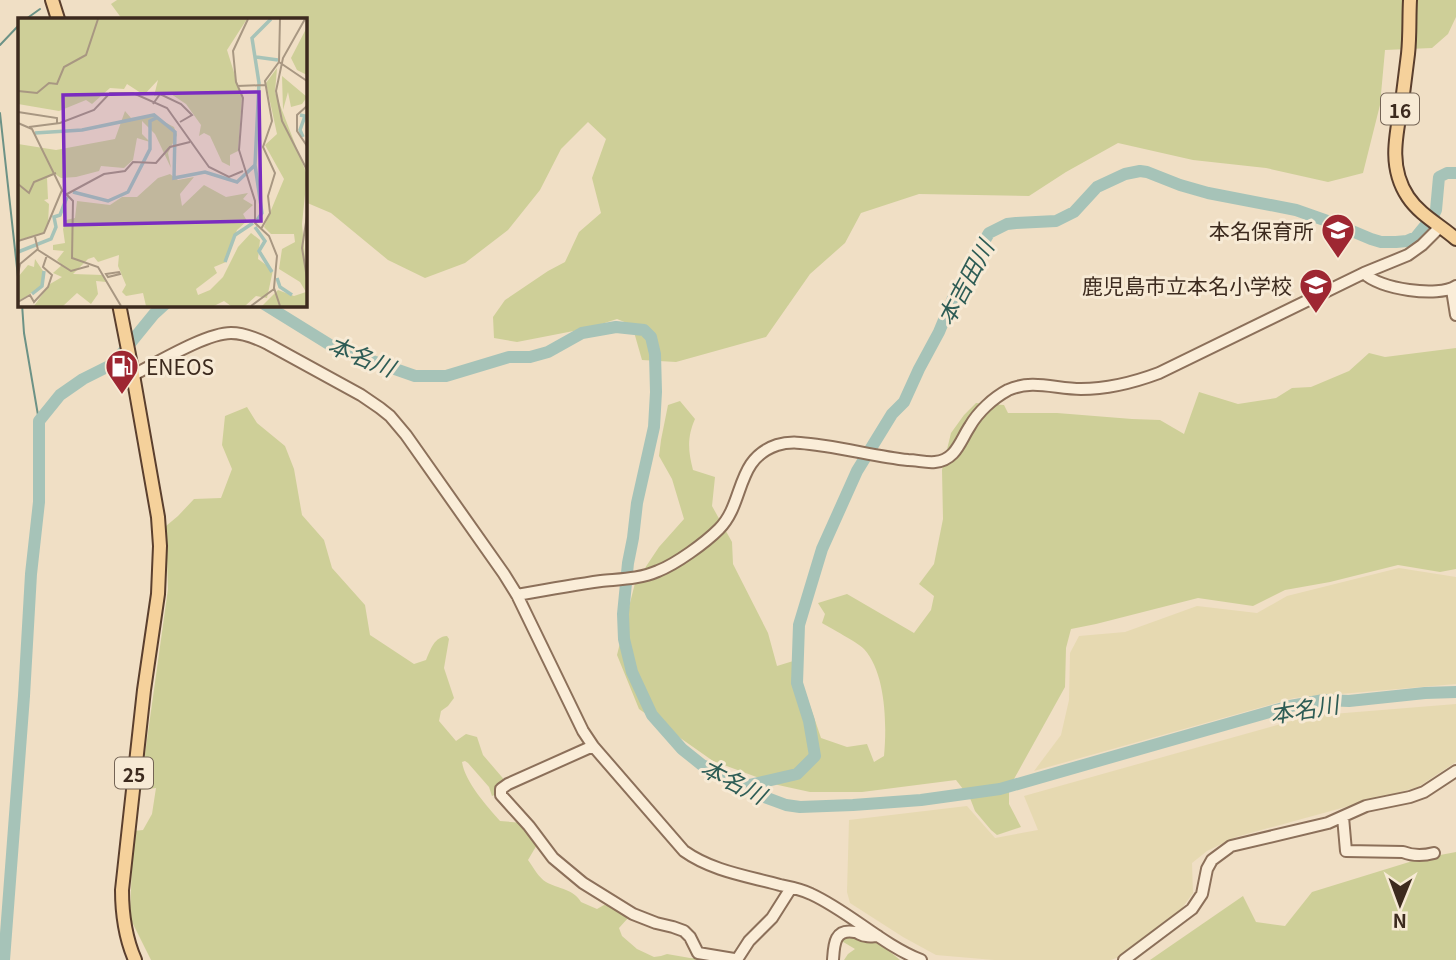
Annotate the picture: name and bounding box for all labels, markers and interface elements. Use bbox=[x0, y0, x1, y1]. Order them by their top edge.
inset map bbox=[18, 18, 306, 306]
road number: 16 bbox=[1381, 94, 1419, 124]
school or university icon: 本名保育所 bbox=[1319, 211, 1357, 260]
place label: 本名保育所 bbox=[1209, 215, 1314, 245]
water label: 本吉田川 bbox=[927, 231, 1002, 331]
school or university icon: 鹿児島市立本名小学校 bbox=[1297, 266, 1335, 315]
place label: 鹿児島市立本名小学校 bbox=[1082, 270, 1292, 300]
water label: 本名川 bbox=[324, 326, 403, 385]
fuel station icon: ENEOS bbox=[103, 347, 141, 396]
place label: ENEOS bbox=[146, 351, 214, 381]
water label: 本名川 bbox=[1267, 685, 1344, 730]
water label: 本名川 bbox=[696, 749, 775, 812]
road number: 25 bbox=[115, 758, 153, 788]
north arrow bbox=[1365, 869, 1435, 939]
text: N bbox=[1392, 909, 1407, 936]

